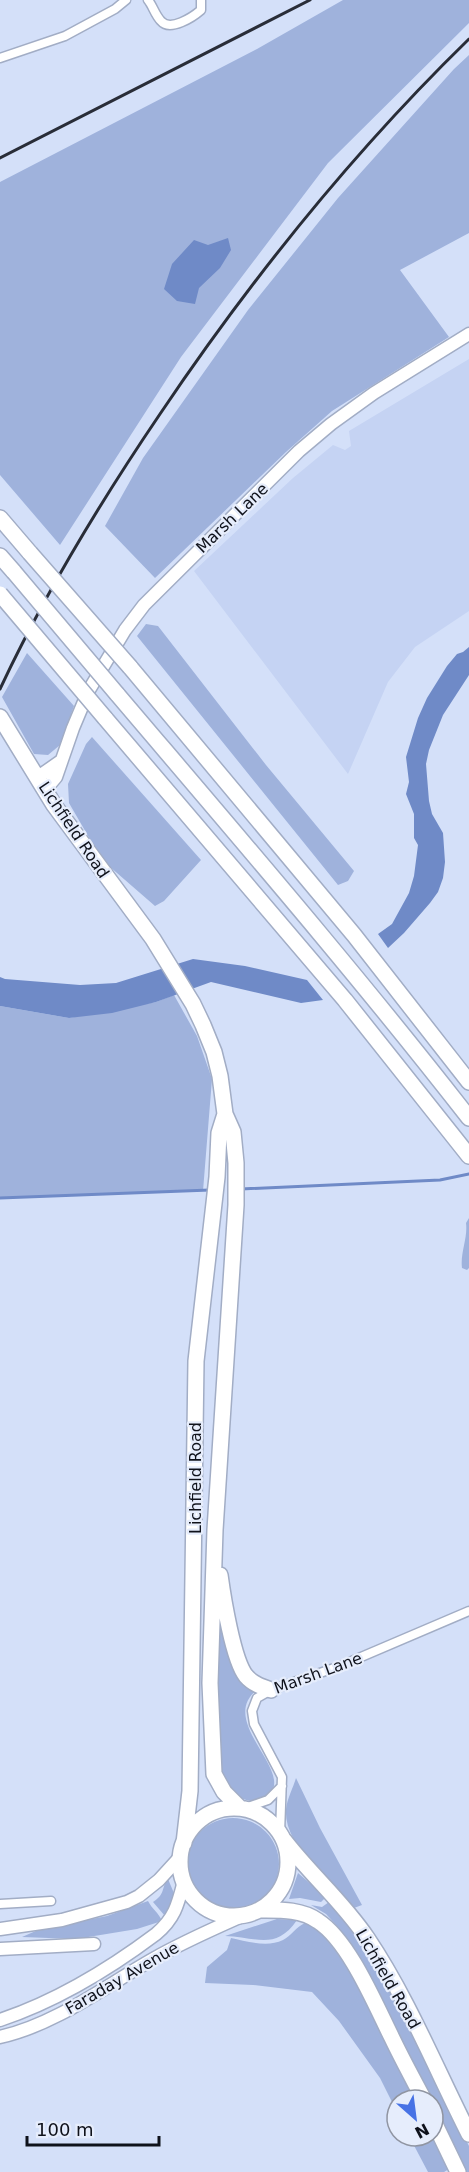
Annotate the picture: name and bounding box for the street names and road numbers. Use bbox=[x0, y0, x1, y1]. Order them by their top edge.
street label: Marsh Lane bbox=[192, 479, 272, 557]
street label: Lichfield Road bbox=[35, 778, 113, 882]
street label: Lichfield Road bbox=[186, 1422, 205, 1534]
street label: Marsh Lane bbox=[271, 1648, 365, 1698]
street label: Lichfield Road bbox=[352, 1926, 424, 2032]
street label: Faraday Avenue bbox=[62, 1938, 182, 2018]

